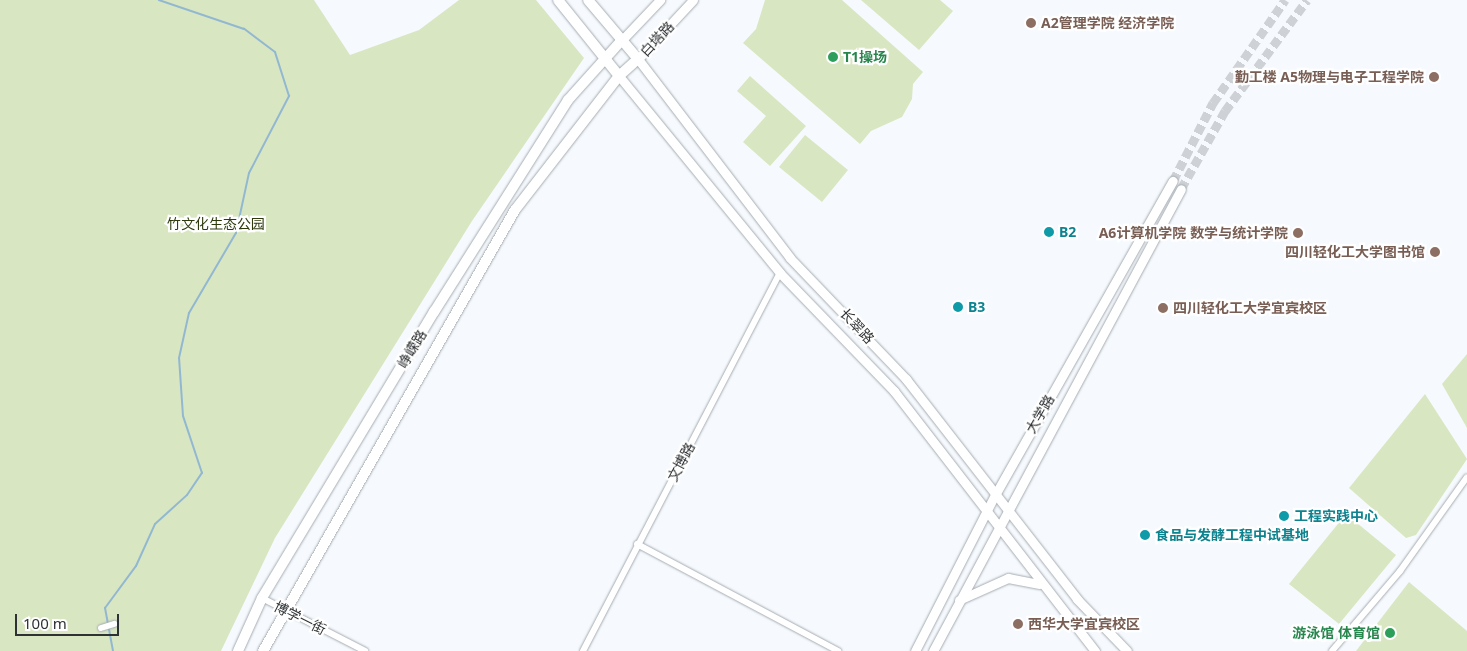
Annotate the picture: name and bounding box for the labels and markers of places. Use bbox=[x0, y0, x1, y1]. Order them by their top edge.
place label: A2管理学院 经济学院 bbox=[1041, 15, 1174, 31]
marker: A2管理学院 经济学院 bbox=[1025, 17, 1037, 29]
place label: T1操场 bbox=[843, 49, 887, 65]
marker: T1操场 bbox=[827, 51, 839, 63]
place label: 勤工楼 A5物理与电子工程学院 bbox=[1235, 69, 1424, 85]
marker: 勤工楼 A5物理与电子工程学院 bbox=[1428, 71, 1440, 83]
place label: B2 bbox=[1059, 224, 1076, 240]
place label: A6计算机学院 数学与统计学院 bbox=[1099, 225, 1288, 241]
marker: B2 bbox=[1043, 226, 1055, 238]
marker: A6计算机学院 数学与统计学院 bbox=[1292, 227, 1304, 239]
place label: 四川轻化工大学图书馆 bbox=[1285, 244, 1425, 260]
marker: 四川轻化工大学图书馆 bbox=[1429, 246, 1441, 258]
place label: B3 bbox=[968, 299, 985, 315]
place label: 四川轻化工大学宜宾校区 bbox=[1173, 300, 1327, 316]
marker: B3 bbox=[952, 301, 964, 313]
marker: 四川轻化工大学宜宾校区 bbox=[1157, 302, 1169, 314]
place label: 工程实践中心 bbox=[1294, 508, 1378, 524]
marker: 工程实践中心 bbox=[1278, 510, 1290, 522]
place label: 食品与发酵工程中试基地 bbox=[1155, 527, 1309, 543]
marker: 食品与发酵工程中试基地 bbox=[1139, 529, 1151, 541]
place label: 西华大学宜宾校区 bbox=[1028, 616, 1140, 632]
marker: 西华大学宜宾校区 bbox=[1012, 618, 1024, 630]
place label: 游泳馆 体育馆 bbox=[1292, 625, 1380, 641]
marker: 游泳馆 体育馆 bbox=[1384, 627, 1396, 639]

